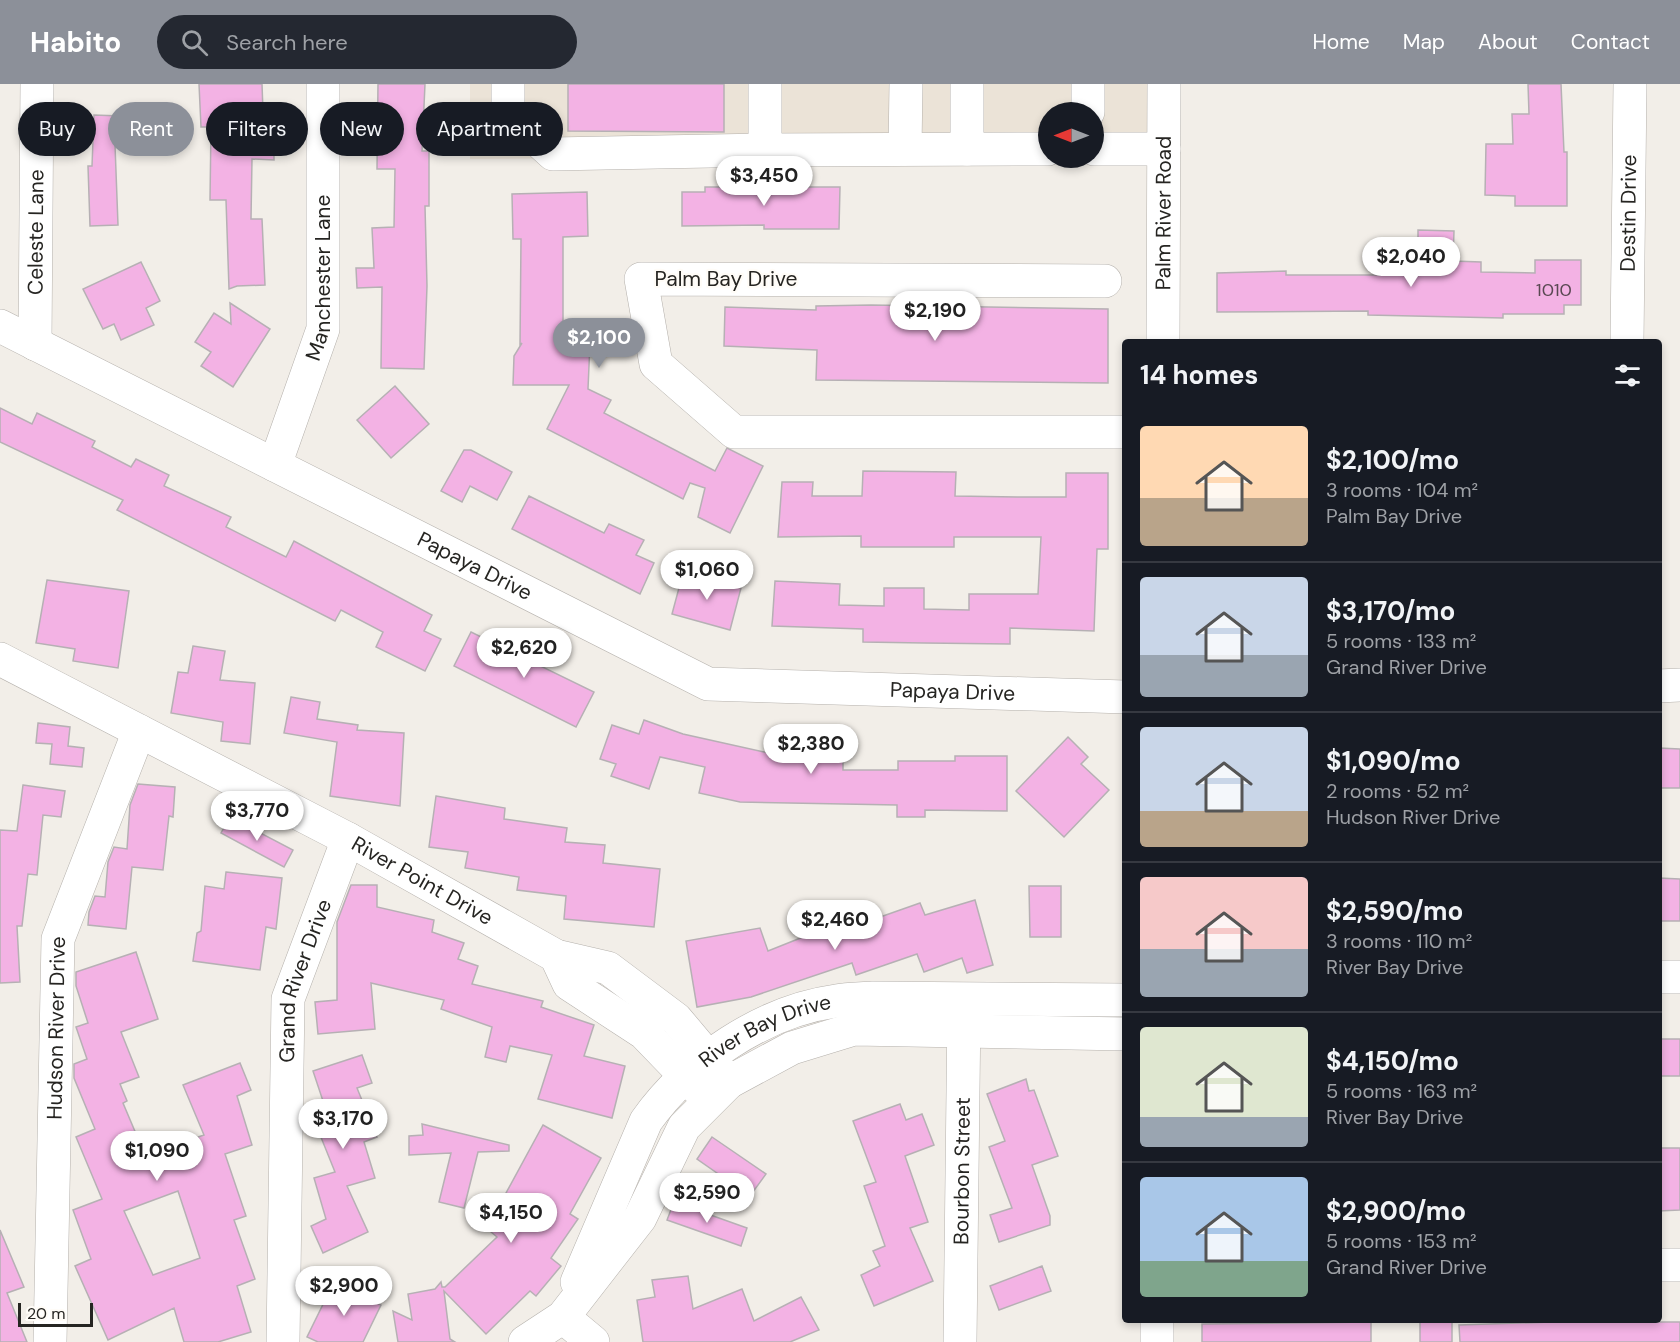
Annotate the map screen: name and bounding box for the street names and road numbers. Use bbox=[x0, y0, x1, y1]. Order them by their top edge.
street label: Palm River Road bbox=[1149, 136, 1178, 290]
street label: Destin Drive bbox=[1614, 154, 1643, 272]
street label: Celeste Lane bbox=[21, 169, 50, 295]
street label: Manchester Lane bbox=[299, 195, 337, 365]
street label: Palm Bay Drive bbox=[655, 265, 797, 293]
street label: Papaya Drive bbox=[413, 525, 537, 607]
street label: Papaya Drive bbox=[889, 676, 1016, 708]
street label: River Point Drive bbox=[346, 830, 498, 932]
street label: Grand River Drive bbox=[273, 895, 338, 1063]
street label: Hudson River Drive bbox=[40, 936, 72, 1120]
street label: River Bay Drive bbox=[693, 988, 833, 1074]
street label: Bourbon Street bbox=[947, 1097, 977, 1245]

